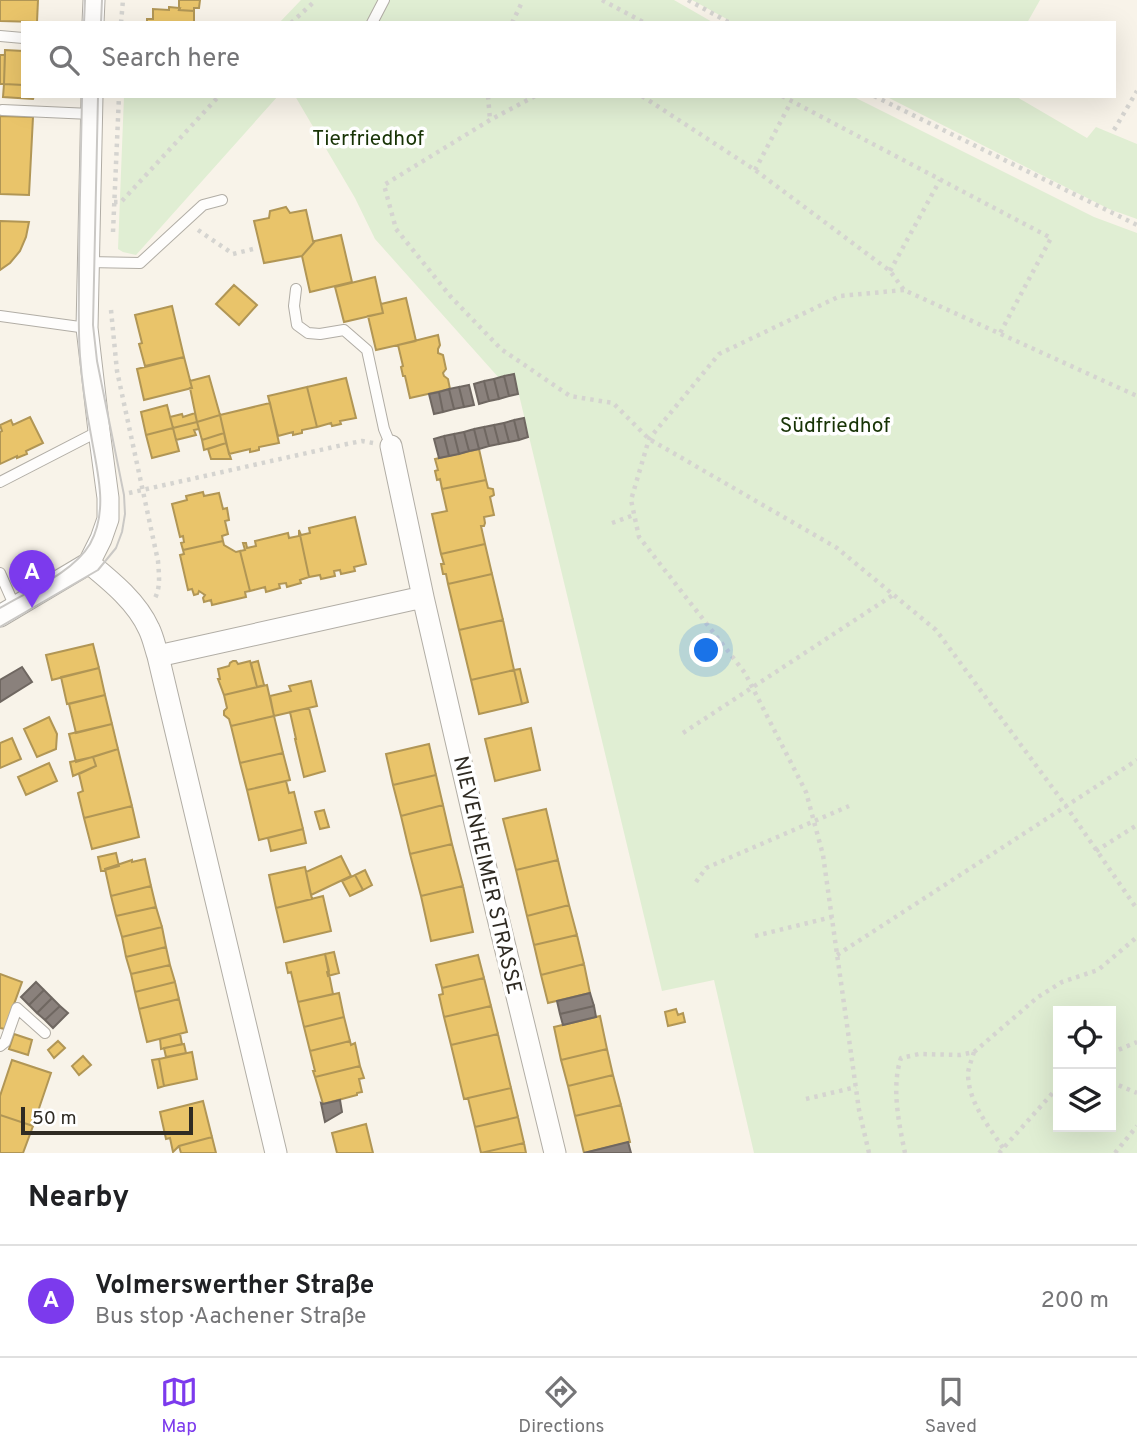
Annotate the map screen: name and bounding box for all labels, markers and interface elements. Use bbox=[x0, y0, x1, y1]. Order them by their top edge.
search box bbox=[21, 21, 1116, 98]
icon: search bbox=[45, 41, 83, 79]
text: Search here bbox=[101, 43, 240, 76]
park label: Tierfriedhof bbox=[312, 126, 424, 153]
park label: Südfriedhof bbox=[780, 413, 890, 440]
pin: A bbox=[9, 550, 55, 608]
your location bbox=[689, 633, 723, 667]
street label: NIEVENHEIMER STRASSE bbox=[446, 754, 527, 997]
map controls bbox=[1053, 1006, 1116, 1132]
button: locate bbox=[1053, 1006, 1116, 1069]
button: layers bbox=[1053, 1069, 1116, 1132]
scale bar bbox=[21, 1104, 192, 1136]
text: 50 m bbox=[32, 1107, 77, 1131]
text: Nearby bbox=[28, 1180, 129, 1217]
text: Volmerswerther Straße bbox=[95, 1270, 374, 1303]
text: A bbox=[43, 1287, 59, 1316]
text: 200 m bbox=[1041, 1287, 1109, 1316]
text: Bus stop · Aachener Straße bbox=[95, 1303, 366, 1332]
tab: Map bbox=[160, 1373, 198, 1439]
tab: Directions bbox=[518, 1373, 605, 1439]
tab: Saved bbox=[925, 1373, 977, 1439]

